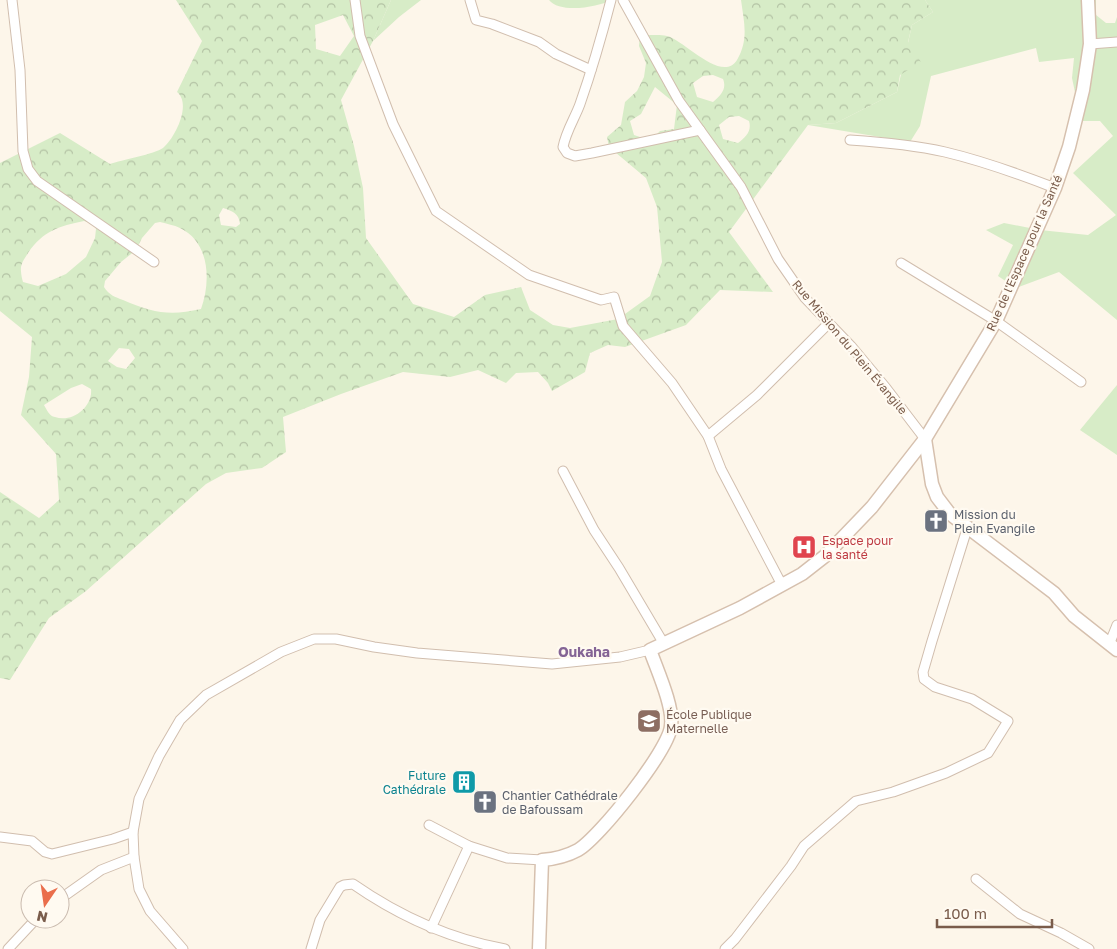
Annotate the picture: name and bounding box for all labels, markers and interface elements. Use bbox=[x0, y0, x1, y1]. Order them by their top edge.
street label: Rue de l'Espace pour la Santé bbox=[983, 173, 1065, 333]
street label: Rue Mission du Plein Évangile bbox=[789, 277, 911, 417]
place label: Mission du Plein Evangile bbox=[954, 507, 1035, 536]
church icon: Mission du Plein Evangile bbox=[923, 508, 949, 534]
place label: Espace pour la santé bbox=[822, 533, 893, 562]
hospital icon: Espace pour la santé bbox=[791, 534, 817, 560]
district label: Oukaha bbox=[558, 643, 610, 660]
place label: École Publique Maternelle bbox=[666, 707, 752, 736]
school or university icon: École Publique Maternelle bbox=[636, 708, 662, 734]
place label: Future Cathédrale bbox=[383, 768, 446, 797]
building icon: Future Cathédrale bbox=[451, 769, 477, 795]
place label: Chantier Cathédrale de Bafoussam bbox=[502, 788, 618, 817]
church icon: Chantier Cathédrale de Bafoussam bbox=[472, 789, 498, 815]
north arrow bbox=[20, 879, 70, 929]
scale bar bbox=[937, 896, 1052, 928]
text: 100 m bbox=[944, 904, 987, 922]
text: N bbox=[35, 908, 49, 927]

